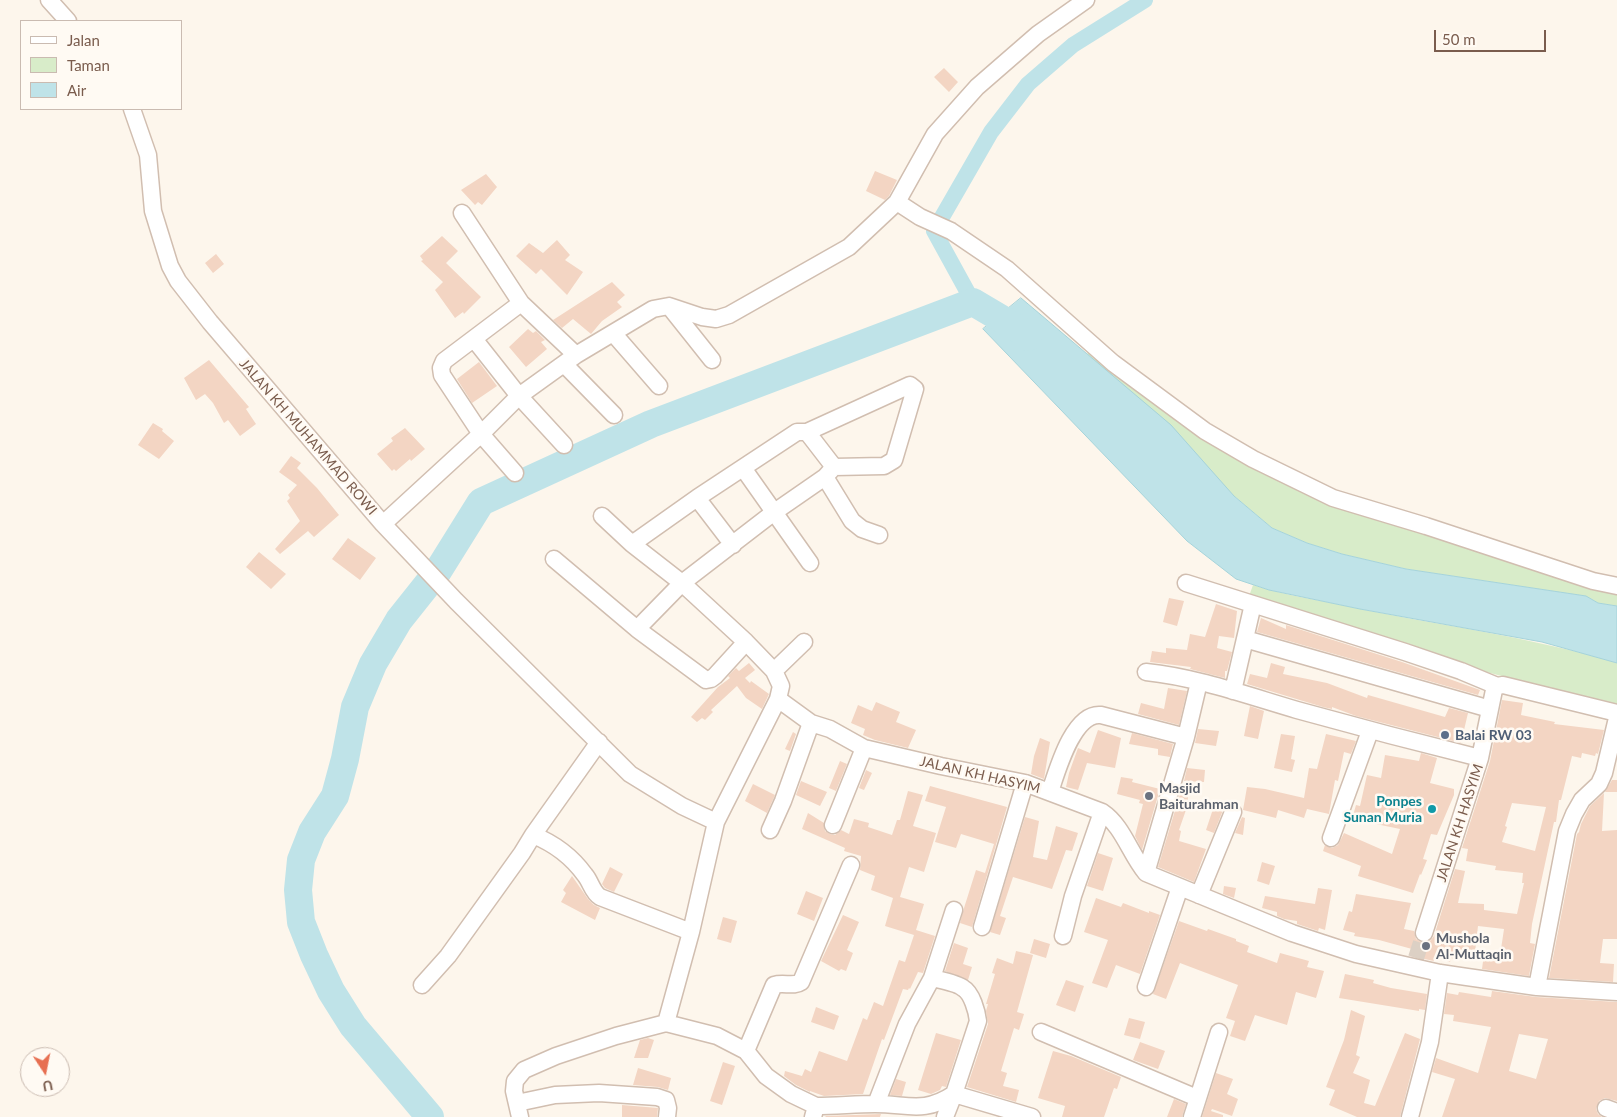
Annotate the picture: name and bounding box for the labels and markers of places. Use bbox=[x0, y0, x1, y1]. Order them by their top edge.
place label: Balai RW 03 bbox=[1455, 727, 1532, 743]
marker: Balai RW 03 bbox=[1439, 729, 1451, 741]
place label: Masjid Baiturahman bbox=[1159, 780, 1239, 812]
marker: Masjid Baiturahman bbox=[1143, 790, 1155, 802]
place label: Ponpes Sunan Muria bbox=[1343, 793, 1422, 826]
marker: Ponpes Sunan Muria bbox=[1426, 803, 1438, 815]
place label: Mushola Al-Muttaqin bbox=[1436, 930, 1512, 962]
marker: Mushola Al-Muttaqin bbox=[1420, 940, 1432, 952]

